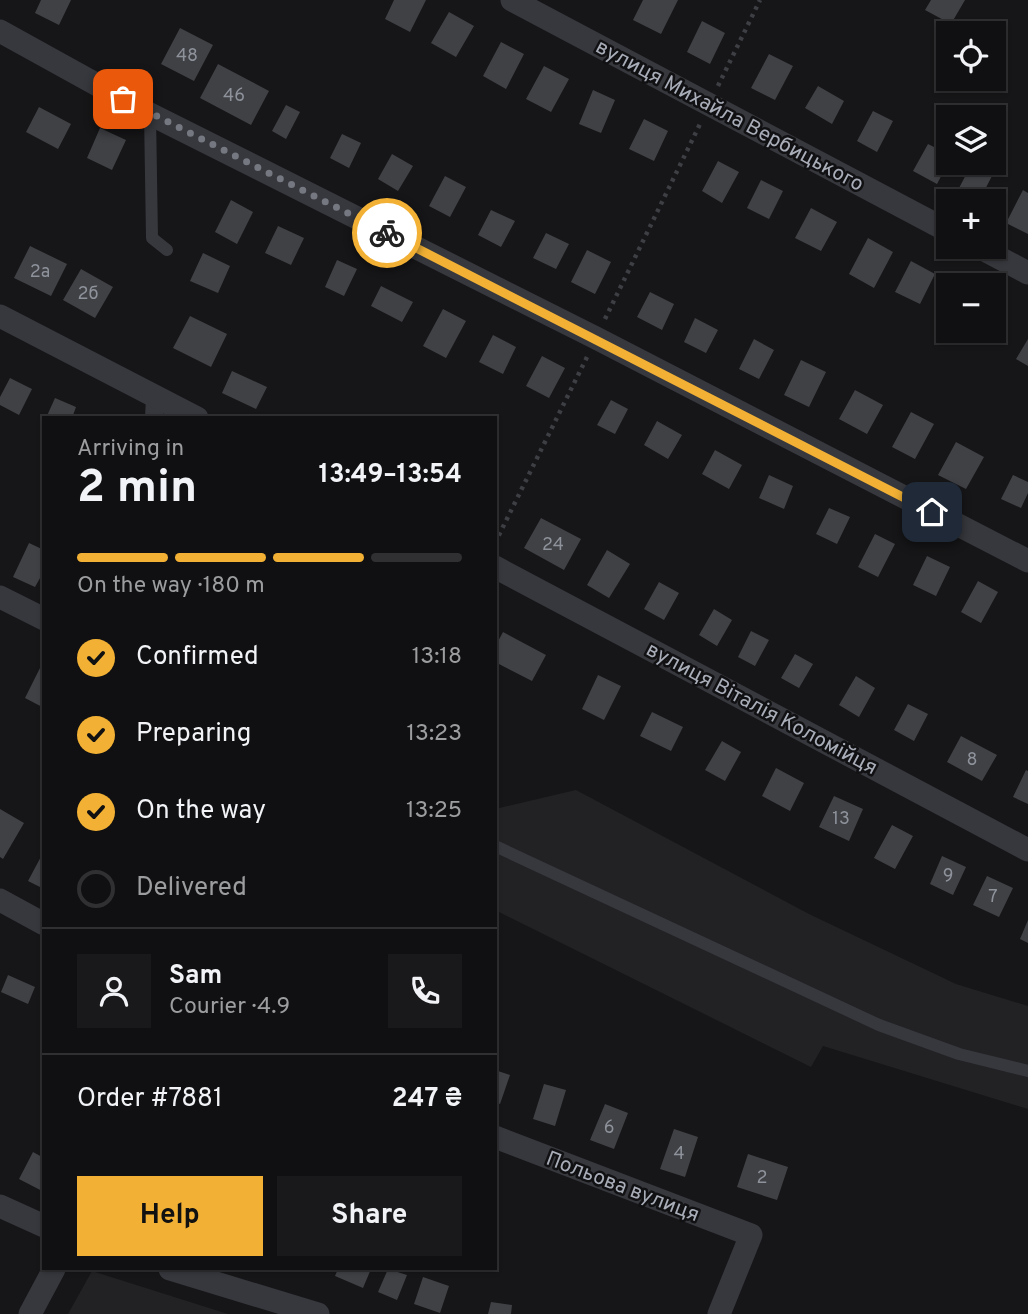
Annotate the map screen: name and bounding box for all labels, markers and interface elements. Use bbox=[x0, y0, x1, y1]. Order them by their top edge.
map controls bbox=[936, 21, 1006, 343]
button: locate bbox=[936, 21, 1006, 91]
street label: вулиця Михайла Вербицького bbox=[590, 34, 868, 199]
house number: 48 bbox=[176, 45, 198, 68]
pin bbox=[93, 69, 153, 129]
icon: bag bbox=[104, 80, 142, 118]
house number: 46 bbox=[223, 85, 245, 108]
button: layers bbox=[936, 105, 1006, 175]
button: + bbox=[936, 189, 1006, 259]
courier bbox=[352, 198, 422, 268]
icon: bike bbox=[368, 214, 406, 252]
house number: 2а bbox=[30, 261, 50, 284]
button: − bbox=[936, 273, 1006, 343]
house number: 2б bbox=[77, 283, 99, 306]
text: Arriving in bbox=[77, 435, 184, 464]
text: 13:49–13:54 bbox=[319, 459, 462, 492]
text: 2 min bbox=[77, 460, 197, 519]
pin bbox=[902, 482, 962, 542]
icon: home bbox=[913, 493, 951, 531]
house number: 24 bbox=[542, 534, 564, 557]
text: On the way · 180 m bbox=[77, 572, 265, 601]
street label: вулиця Віталія Коломійця bbox=[641, 637, 882, 782]
icon: check bbox=[77, 639, 115, 677]
text: Confirmed bbox=[136, 641, 259, 674]
text: 13:18 bbox=[412, 643, 462, 672]
icon: check bbox=[77, 716, 115, 754]
text: Preparing bbox=[136, 718, 251, 751]
text: 13:23 bbox=[406, 720, 462, 749]
house number: 8 bbox=[967, 749, 978, 772]
icon: check bbox=[77, 793, 115, 831]
text: On the way bbox=[136, 795, 266, 828]
text: 13:25 bbox=[406, 797, 462, 826]
house number: 13 bbox=[832, 808, 850, 831]
house number: 9 bbox=[943, 865, 953, 888]
text: Delivered bbox=[136, 872, 247, 905]
house number: 7 bbox=[988, 886, 998, 909]
button: person bbox=[77, 954, 151, 1028]
button: phone bbox=[388, 954, 462, 1028]
text: Sam bbox=[169, 960, 222, 993]
text: Courier · 4.9 bbox=[169, 993, 290, 1022]
text: Order #7881 bbox=[77, 1083, 223, 1116]
text: 247 ₴ bbox=[392, 1083, 462, 1116]
house number: 6 bbox=[604, 1117, 614, 1140]
house number: 4 bbox=[673, 1143, 685, 1166]
street label: Польова вулиця bbox=[542, 1146, 703, 1229]
house number: 2 bbox=[756, 1167, 768, 1190]
button: Help bbox=[77, 1176, 263, 1256]
button: Share bbox=[277, 1176, 462, 1256]

